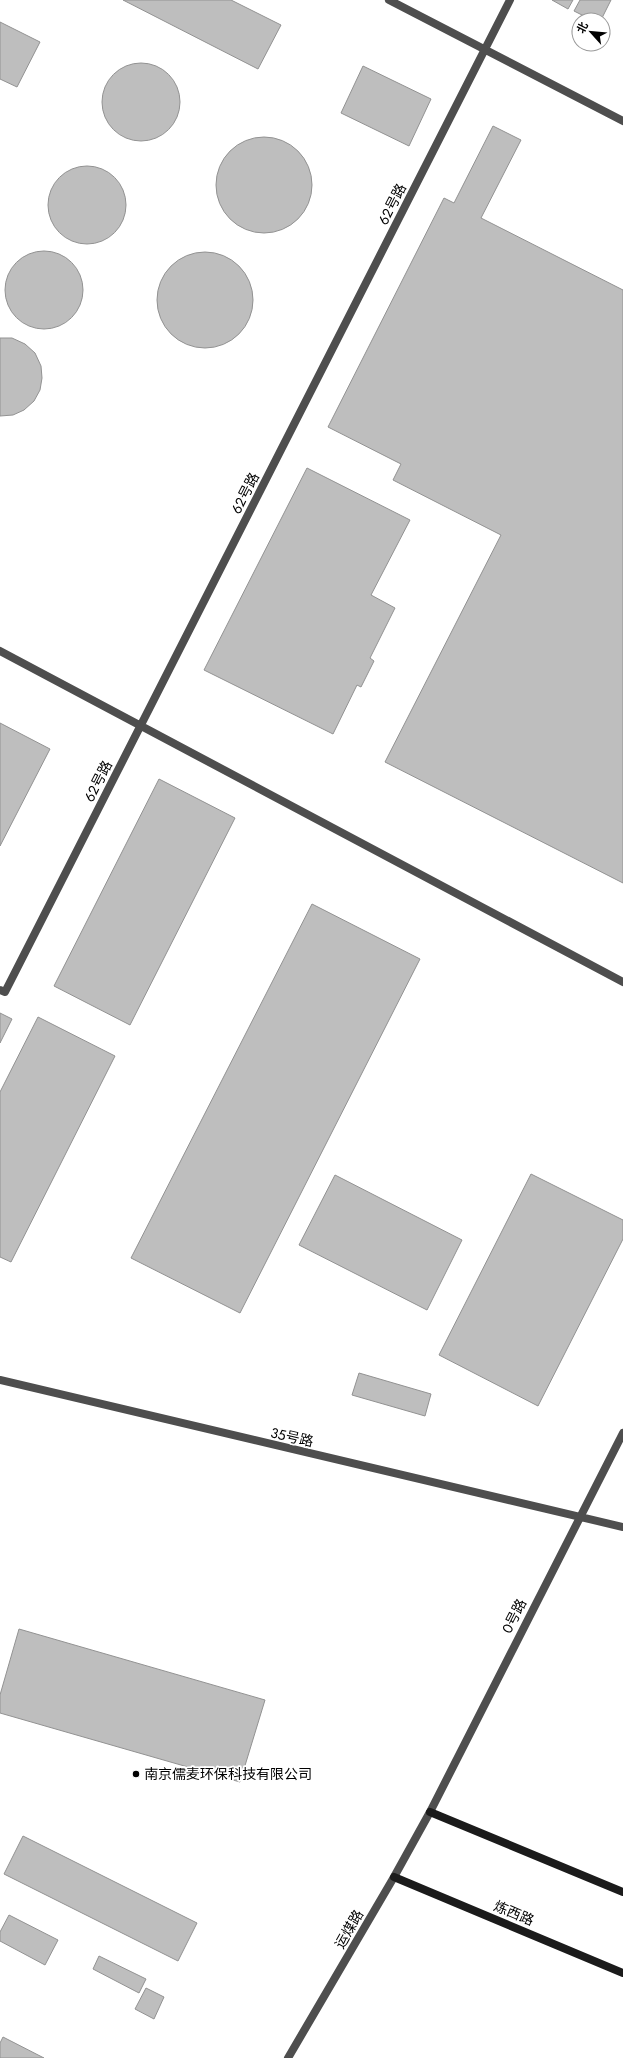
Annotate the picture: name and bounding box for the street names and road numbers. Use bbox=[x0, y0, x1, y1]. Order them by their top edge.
street label: 62号路 bbox=[373, 180, 411, 228]
street label: 62号路 bbox=[226, 469, 264, 517]
street label: 62号路 bbox=[79, 757, 117, 805]
street label: 35号路 bbox=[269, 1422, 315, 1452]
street label: 0号路 bbox=[497, 1595, 531, 1637]
street label: 炼西路 bbox=[491, 1896, 537, 1930]
street label: 运煤路 bbox=[330, 1906, 368, 1952]

